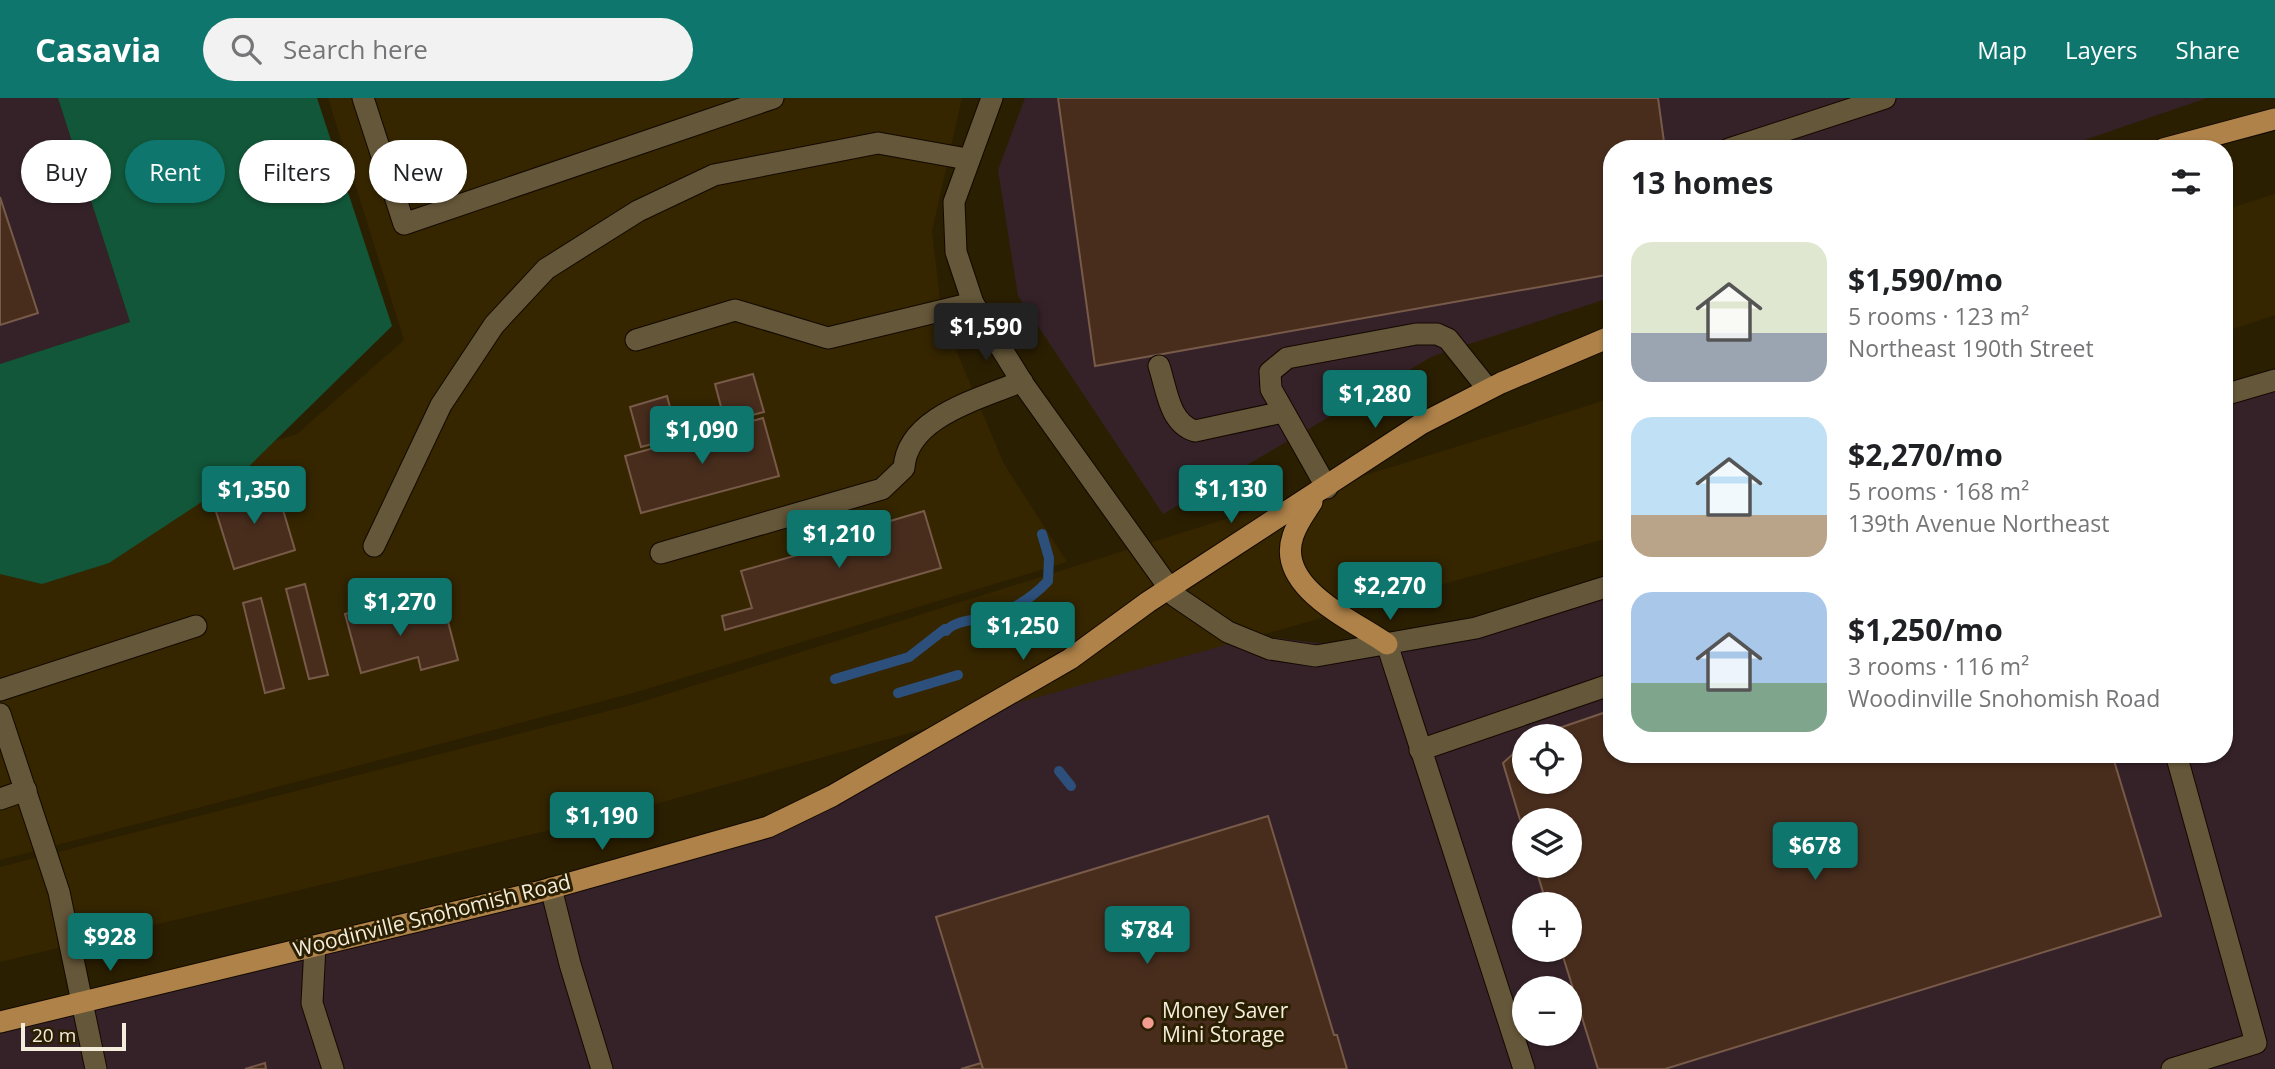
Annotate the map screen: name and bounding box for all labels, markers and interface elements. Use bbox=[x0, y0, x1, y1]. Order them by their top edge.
search box bbox=[203, 18, 693, 81]
text: Casavia bbox=[35, 27, 161, 72]
icon: search bbox=[227, 30, 265, 68]
text: Search here bbox=[283, 31, 428, 67]
text: Map bbox=[1977, 33, 2027, 66]
text: Layers bbox=[2065, 33, 2138, 66]
text: Share bbox=[2176, 33, 2240, 66]
chip: Buy bbox=[21, 140, 111, 203]
chip: Rent bbox=[125, 140, 225, 203]
chip: Filters bbox=[239, 140, 355, 203]
chip: New bbox=[369, 140, 467, 203]
text: 13 homes bbox=[1631, 162, 1774, 203]
icon: filters bbox=[2167, 163, 2205, 201]
text: $1,590/mo bbox=[1848, 259, 2003, 300]
icon: home bbox=[1687, 270, 1771, 354]
text: 5 rooms · 123 m² bbox=[1848, 300, 2029, 332]
pin: $1,590 bbox=[929, 303, 1043, 363]
text: $1,590 bbox=[950, 310, 1022, 342]
text: Northeast 190th Street bbox=[1848, 332, 2094, 364]
pin: $1,280 bbox=[1318, 370, 1432, 430]
text: $1,280 bbox=[1339, 377, 1411, 409]
pin: $1,090 bbox=[645, 406, 759, 466]
text: $1,090 bbox=[666, 413, 738, 445]
text: $2,270/mo bbox=[1848, 434, 2003, 475]
icon: home bbox=[1687, 445, 1771, 529]
pin: $1,350 bbox=[197, 466, 311, 526]
pin: $1,130 bbox=[1174, 466, 1288, 525]
text: $1,130 bbox=[1195, 472, 1267, 504]
text: $1,350 bbox=[218, 473, 290, 505]
text: 5 rooms · 168 m² bbox=[1848, 475, 2029, 507]
text: 139th Avenue Northeast bbox=[1848, 507, 2110, 539]
pin: $1,210 bbox=[782, 510, 896, 570]
text: $1,210 bbox=[803, 517, 875, 549]
pin: $2,270 bbox=[1333, 562, 1447, 622]
text: $2,270 bbox=[1354, 569, 1426, 601]
pin: $1,270 bbox=[343, 578, 457, 638]
text: $1,270 bbox=[364, 585, 436, 617]
pin: $1,250 bbox=[966, 602, 1080, 662]
text: $1,250 bbox=[987, 609, 1059, 641]
text: $1,250/mo bbox=[1848, 609, 2003, 650]
icon: home bbox=[1687, 620, 1771, 704]
text: 3 rooms · 116 m² bbox=[1848, 650, 2029, 682]
text: Woodinville Snohomish Road bbox=[1848, 682, 2160, 714]
map controls bbox=[1512, 724, 1582, 1046]
button: locate bbox=[1512, 724, 1582, 794]
pin: $1,190 bbox=[545, 792, 659, 852]
text: $1,190 bbox=[566, 799, 638, 831]
button: layers bbox=[1512, 808, 1582, 878]
pin: $678 bbox=[1774, 822, 1856, 882]
text: $678 bbox=[1789, 829, 1841, 861]
street label: Woodinville Snohomish Road bbox=[290, 867, 573, 963]
button: + bbox=[1512, 892, 1582, 962]
pin: $784 bbox=[1106, 906, 1188, 966]
text: $784 bbox=[1121, 913, 1173, 945]
pin: $928 bbox=[69, 914, 151, 973]
text: $928 bbox=[84, 920, 136, 952]
button: − bbox=[1512, 976, 1582, 1046]
place label: Money Saver Mini Storage bbox=[1162, 996, 1289, 1048]
marker: Money Saver Mini Storage bbox=[1140, 1015, 1156, 1031]
scale bar bbox=[21, 1020, 126, 1052]
text: 20 m bbox=[32, 1022, 76, 1048]

